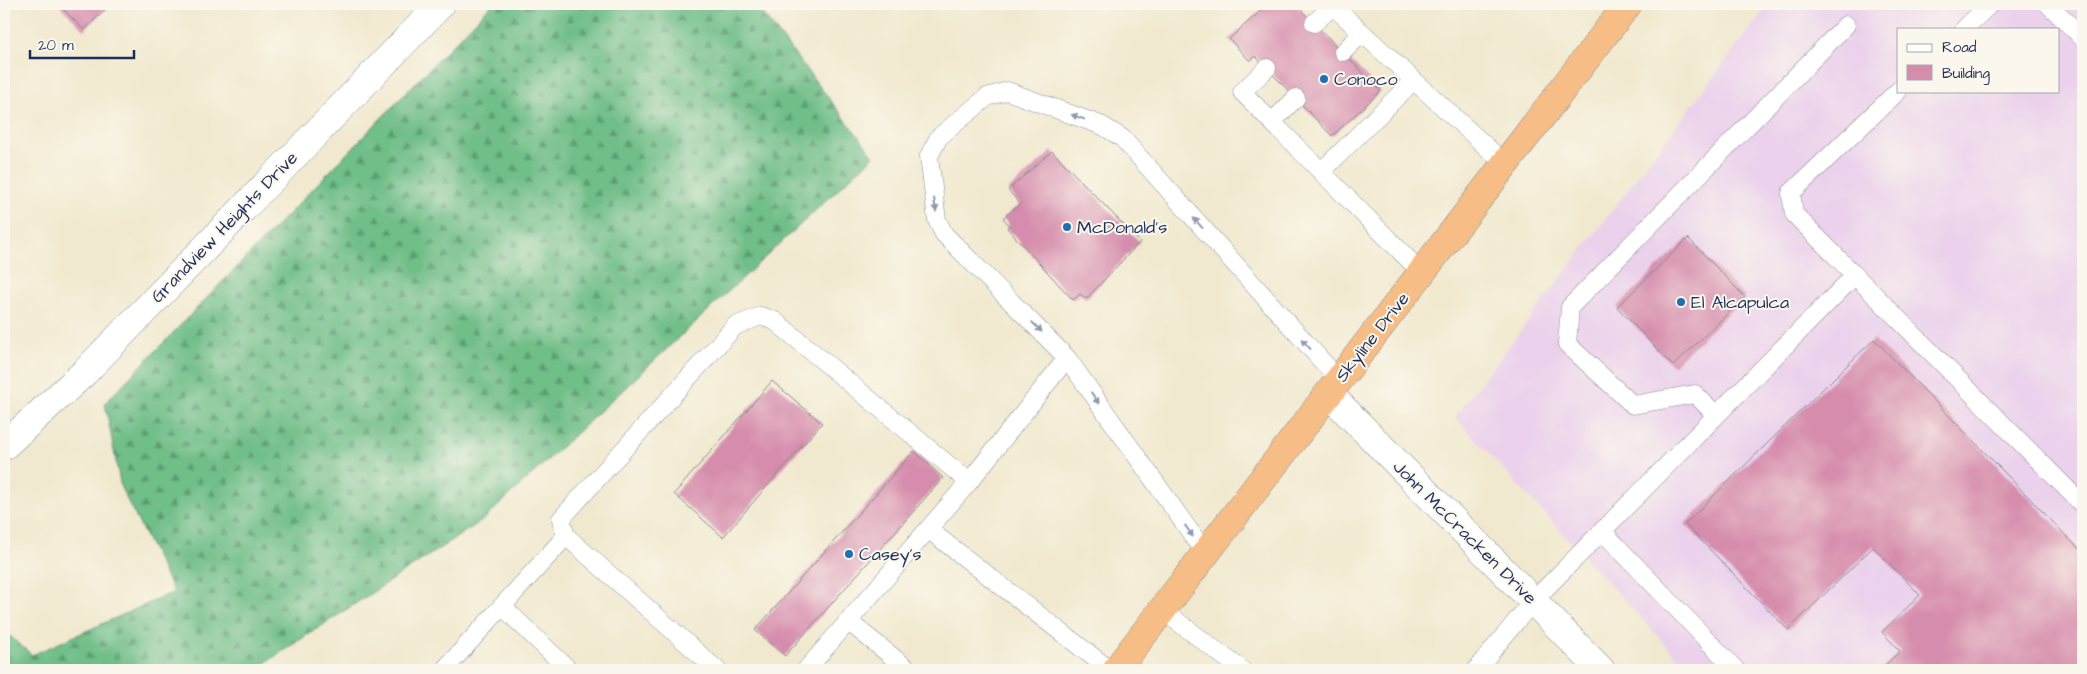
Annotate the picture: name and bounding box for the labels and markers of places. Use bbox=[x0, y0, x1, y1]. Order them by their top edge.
place label: Conoco bbox=[1334, 67, 1398, 92]
marker: Conoco bbox=[1318, 73, 1330, 85]
place label: McDonald's bbox=[1077, 215, 1167, 240]
marker: McDonald's bbox=[1061, 221, 1073, 233]
place label: El Alcapulca bbox=[1691, 290, 1789, 315]
marker: El Alcapulca bbox=[1675, 296, 1687, 308]
place label: Casey's bbox=[859, 542, 922, 568]
marker: Casey's bbox=[843, 548, 855, 560]

